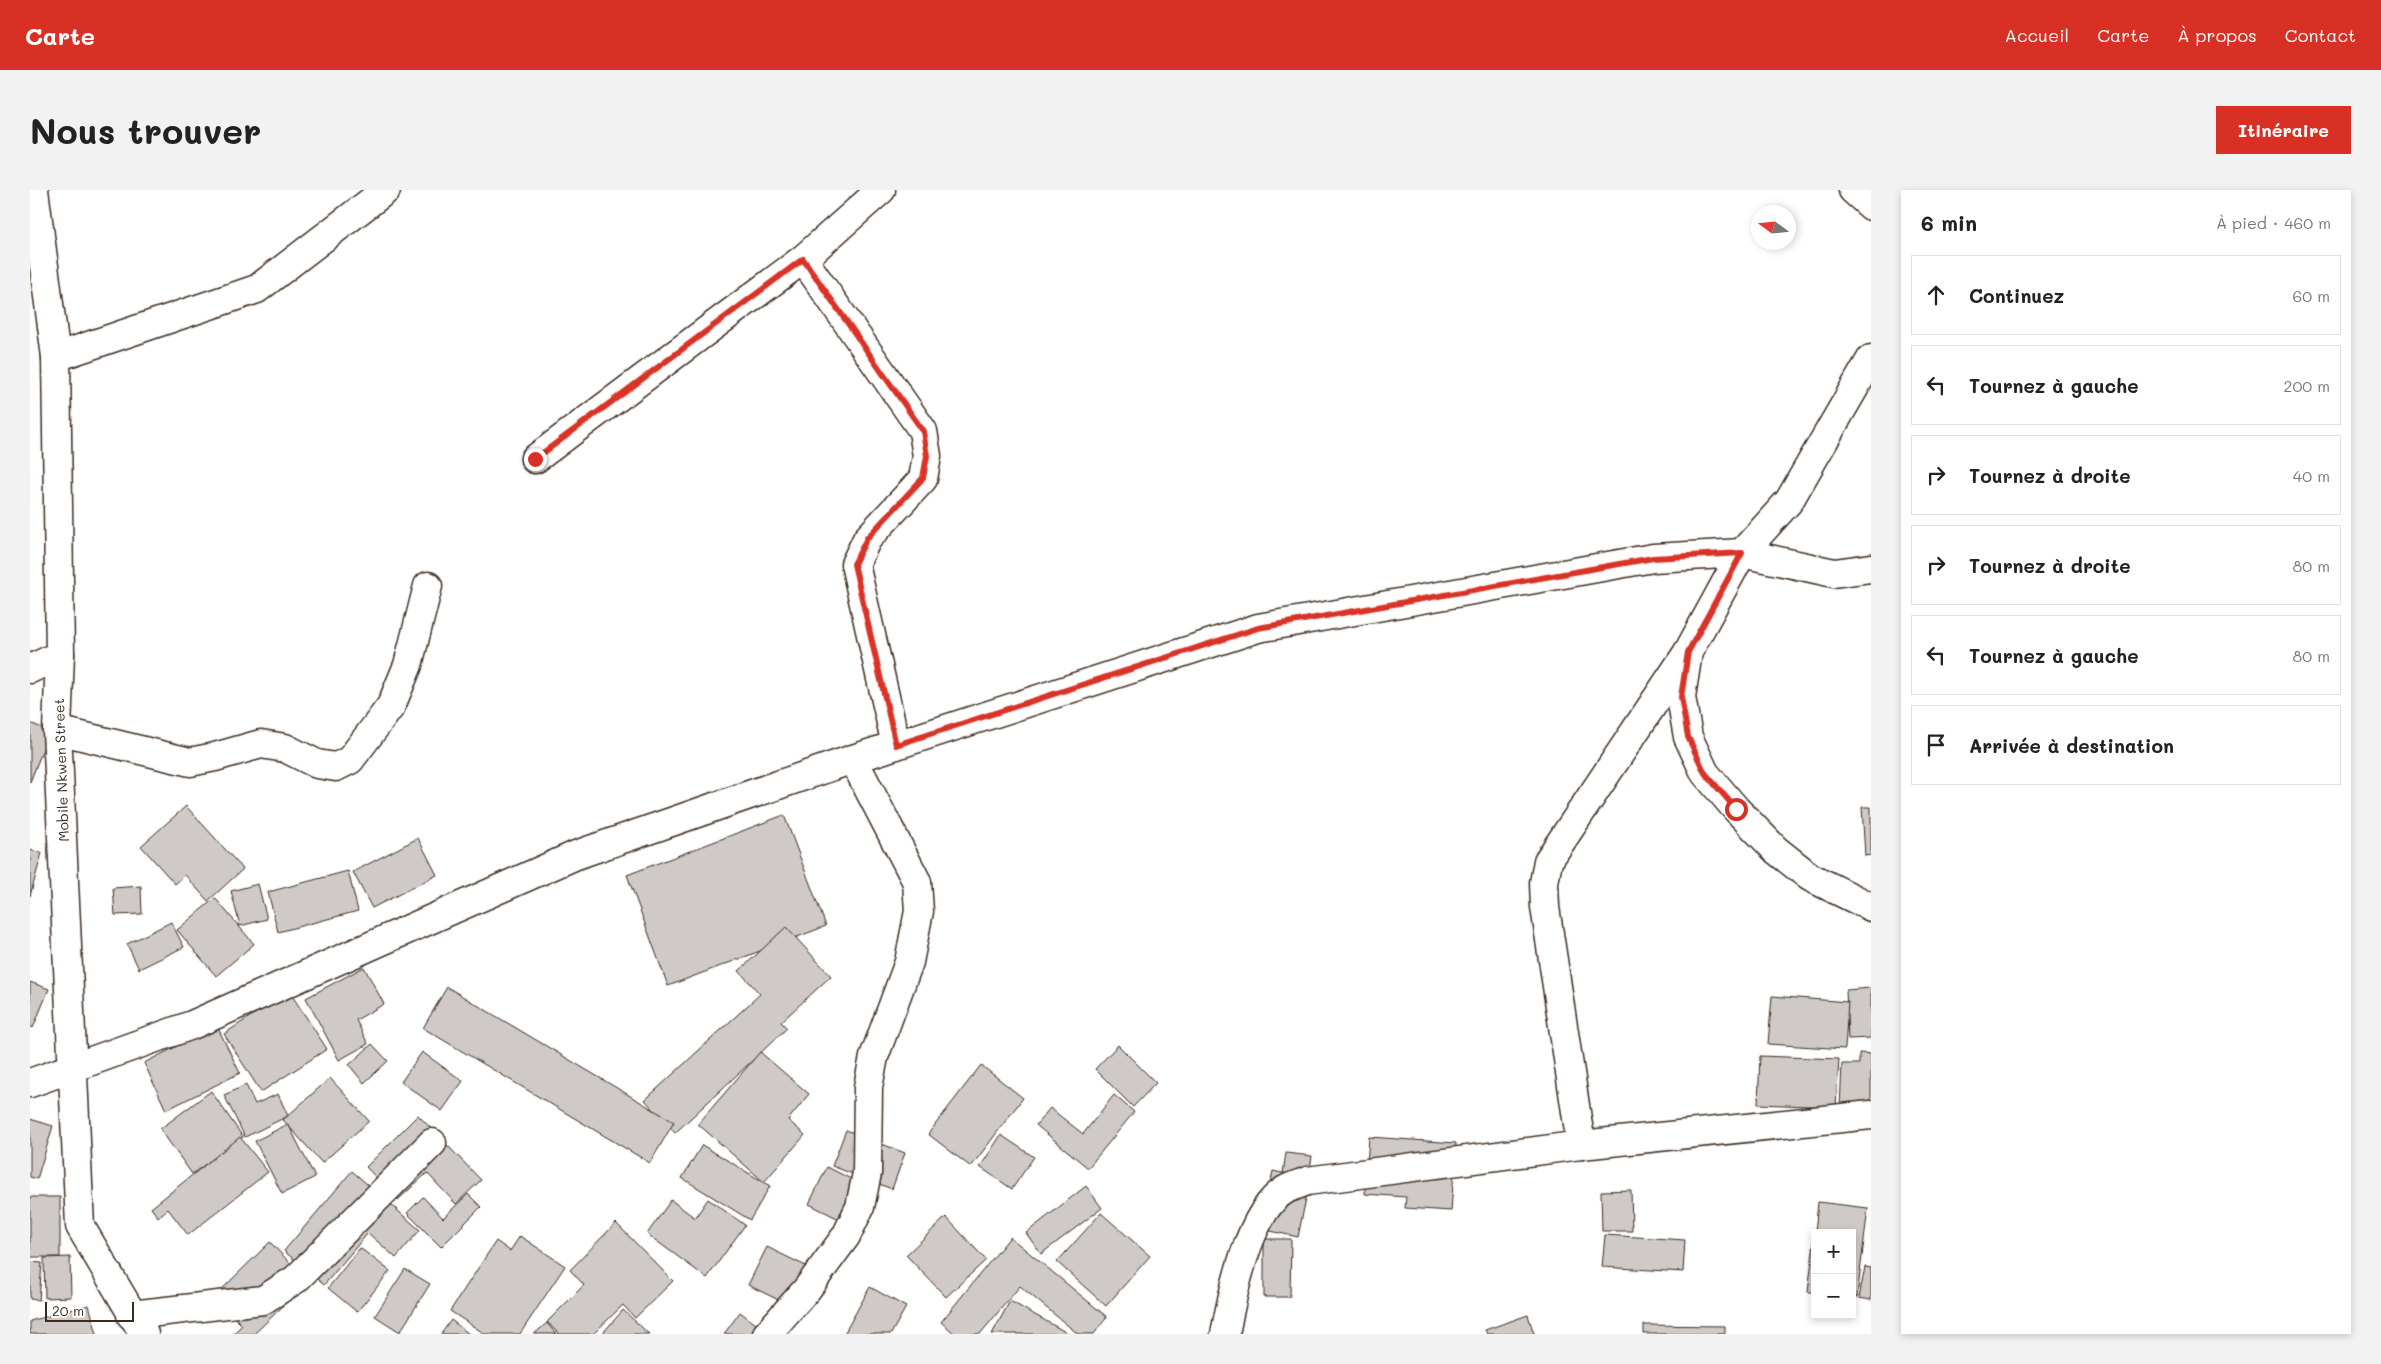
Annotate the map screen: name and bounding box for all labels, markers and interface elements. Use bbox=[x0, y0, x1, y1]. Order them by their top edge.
text: Carte bbox=[25, 20, 95, 51]
text: Accueil bbox=[2004, 23, 2069, 47]
text: Carte bbox=[2097, 23, 2149, 47]
text: À propos bbox=[2177, 23, 2257, 47]
text: Contact bbox=[2285, 23, 2356, 47]
button: Itinéraire bbox=[2216, 106, 2351, 154]
text: Nous trouver bbox=[30, 107, 261, 153]
north arrow bbox=[1751, 205, 1796, 250]
text: 6 min bbox=[1921, 209, 1977, 236]
text: À pied · 460 m bbox=[2216, 212, 2331, 233]
icon: ahead bbox=[1922, 281, 1950, 309]
text: Continuez bbox=[1969, 283, 2064, 308]
text: 60 m bbox=[2293, 285, 2330, 306]
icon: left bbox=[1922, 371, 1950, 399]
text: Tournez à gauche bbox=[1969, 373, 2138, 398]
text: 200 m bbox=[2283, 375, 2330, 396]
route end bbox=[524, 448, 547, 471]
icon: right bbox=[1922, 461, 1950, 489]
text: Tournez à droite bbox=[1969, 463, 2131, 488]
text: 40 m bbox=[2293, 465, 2330, 486]
icon: right bbox=[1922, 551, 1950, 579]
text: Tournez à droite bbox=[1969, 553, 2131, 578]
text: 80 m bbox=[2293, 555, 2330, 576]
icon: left bbox=[1922, 641, 1950, 669]
text: Tournez à gauche bbox=[1969, 643, 2138, 668]
text: 80 m bbox=[2293, 645, 2330, 666]
street label: Mobile Nkwen Street bbox=[49, 698, 73, 842]
icon: arrive bbox=[1922, 731, 1950, 759]
text: Arrivée à destination bbox=[1969, 733, 2174, 758]
route start bbox=[1725, 798, 1748, 821]
map controls bbox=[1811, 1229, 1856, 1319]
button: + bbox=[1811, 1229, 1856, 1274]
button: − bbox=[1811, 1274, 1856, 1319]
scale bar bbox=[45, 1299, 134, 1322]
text: 20 m bbox=[52, 1301, 84, 1320]

